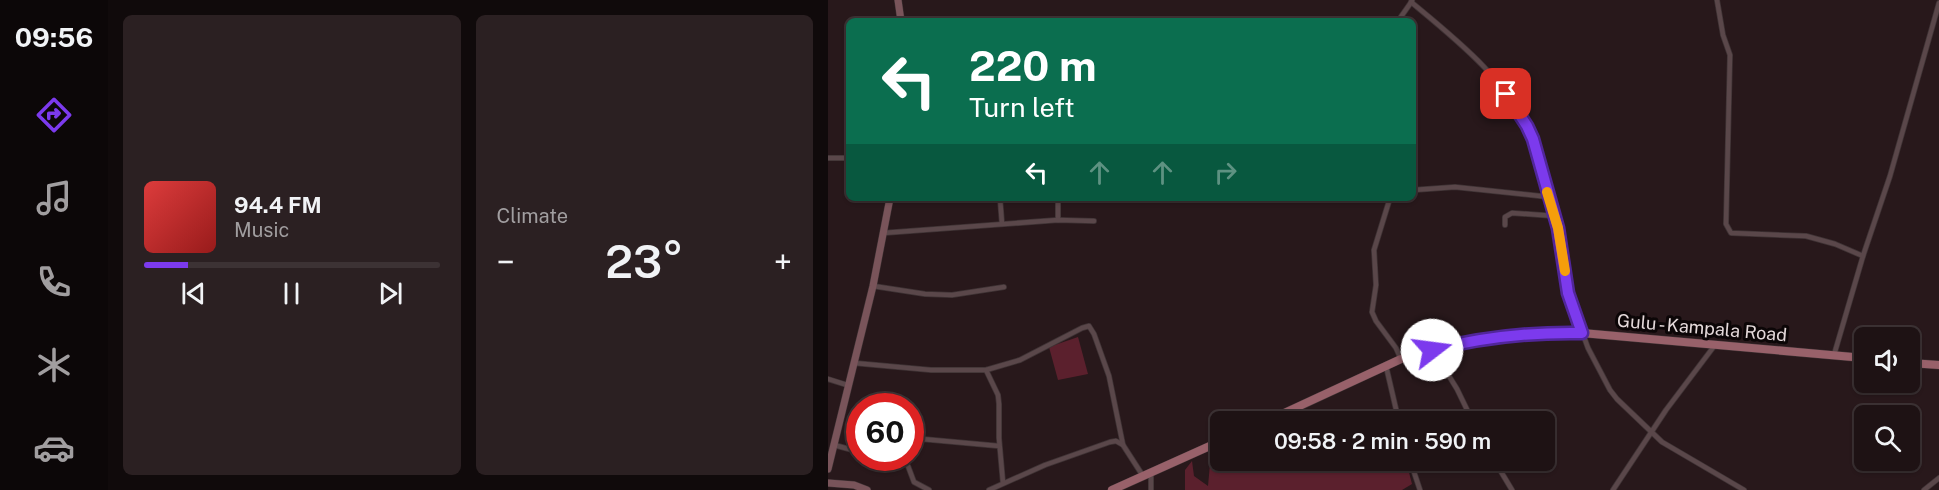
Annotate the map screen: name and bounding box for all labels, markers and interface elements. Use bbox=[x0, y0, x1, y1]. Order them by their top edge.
text: 09:56 bbox=[15, 21, 93, 53]
text: 220 m bbox=[969, 41, 1097, 90]
icon: left bbox=[870, 42, 948, 120]
pin bbox=[1480, 68, 1531, 119]
icon: arrive bbox=[1489, 77, 1522, 110]
text: Turn left bbox=[969, 91, 1075, 123]
icon: directions bbox=[33, 94, 75, 136]
icon: left bbox=[1020, 156, 1053, 189]
icon: ahead bbox=[1083, 156, 1116, 189]
icon: ahead bbox=[1146, 156, 1179, 189]
icon: right bbox=[1209, 156, 1242, 189]
icon: music bbox=[33, 177, 75, 219]
text: 94.4 FM bbox=[234, 192, 322, 218]
text: Climate bbox=[497, 204, 568, 228]
text: Music bbox=[234, 218, 289, 242]
text: 23° bbox=[605, 235, 683, 288]
text: − bbox=[497, 243, 515, 281]
text: + bbox=[774, 243, 792, 281]
icon: phone bbox=[33, 261, 75, 303]
icon: previous bbox=[177, 277, 210, 310]
icon: pause bbox=[275, 277, 308, 310]
icon: next bbox=[374, 277, 407, 310]
street label: Gulu - Kampala Road bbox=[1616, 310, 1788, 345]
position arrow bbox=[1400, 318, 1464, 382]
map controls bbox=[1854, 327, 1920, 471]
button: sound bbox=[1854, 327, 1920, 393]
icon: climate bbox=[33, 344, 75, 386]
speed limit sign: 60 bbox=[846, 393, 924, 471]
button: search bbox=[1854, 405, 1920, 471]
icon: car bbox=[33, 427, 75, 469]
text: 09:58 · 2 min · 590 m bbox=[1274, 428, 1491, 454]

